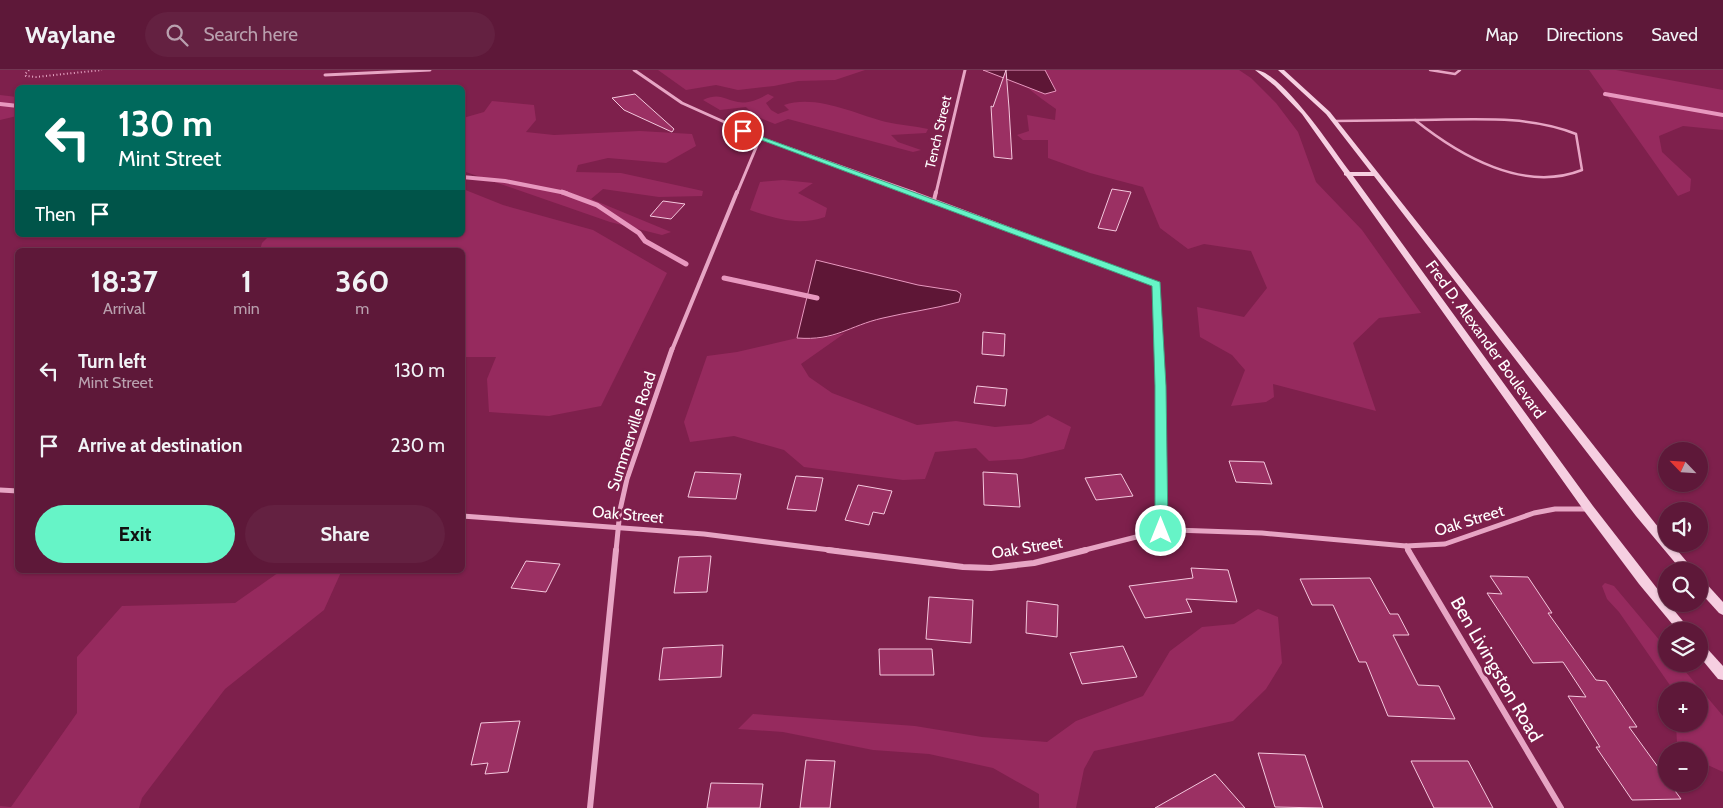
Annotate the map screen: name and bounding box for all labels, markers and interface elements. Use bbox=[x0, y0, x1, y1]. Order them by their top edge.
search box bbox=[145, 12, 495, 57]
text: Waylane bbox=[25, 20, 115, 49]
icon: search bbox=[163, 21, 191, 49]
text: Search here bbox=[203, 23, 298, 46]
text: Map bbox=[1485, 24, 1518, 46]
text: Directions bbox=[1546, 24, 1623, 46]
text: Saved bbox=[1651, 24, 1698, 46]
street label: Tench Street bbox=[921, 93, 955, 170]
text: 130 m bbox=[118, 102, 213, 145]
icon: left bbox=[35, 105, 100, 170]
pin bbox=[722, 110, 764, 152]
icon: arrive bbox=[729, 117, 757, 145]
text: Mint Street bbox=[118, 145, 221, 172]
icon: arrive bbox=[86, 200, 114, 228]
text: Then bbox=[35, 203, 76, 226]
street label: Fred D. Alexander Boulevard bbox=[1422, 257, 1549, 422]
text: 18:37 bbox=[91, 263, 158, 300]
text: 1 bbox=[241, 263, 252, 300]
text: 360 bbox=[335, 263, 389, 300]
text: Arrival bbox=[103, 299, 145, 318]
text: min bbox=[233, 299, 260, 318]
text: m bbox=[355, 299, 369, 318]
text: Turn left bbox=[78, 350, 146, 373]
icon: left bbox=[35, 357, 63, 385]
text: 130 m bbox=[394, 359, 445, 382]
street label: Summerville Road bbox=[603, 369, 660, 493]
text: Mint Street bbox=[78, 373, 153, 392]
icon: arrive bbox=[35, 432, 63, 460]
text: Arrive at destination bbox=[78, 434, 242, 457]
text: 230 m bbox=[391, 434, 445, 457]
north arrow bbox=[1658, 442, 1708, 492]
map controls bbox=[1658, 442, 1708, 792]
street label: Oak Street bbox=[1432, 501, 1507, 540]
street label: Oak Street bbox=[591, 502, 665, 527]
button: sound bbox=[1658, 502, 1708, 552]
position arrow bbox=[1134, 504, 1186, 556]
button: Exit bbox=[35, 505, 235, 563]
button: Share bbox=[245, 505, 445, 563]
street label: Oak Street bbox=[990, 532, 1065, 562]
button: search bbox=[1658, 562, 1708, 612]
street label: Ben Livingston Road bbox=[1446, 593, 1547, 746]
button: layers bbox=[1658, 622, 1708, 672]
button: + bbox=[1658, 682, 1708, 732]
button: − bbox=[1658, 742, 1708, 792]

